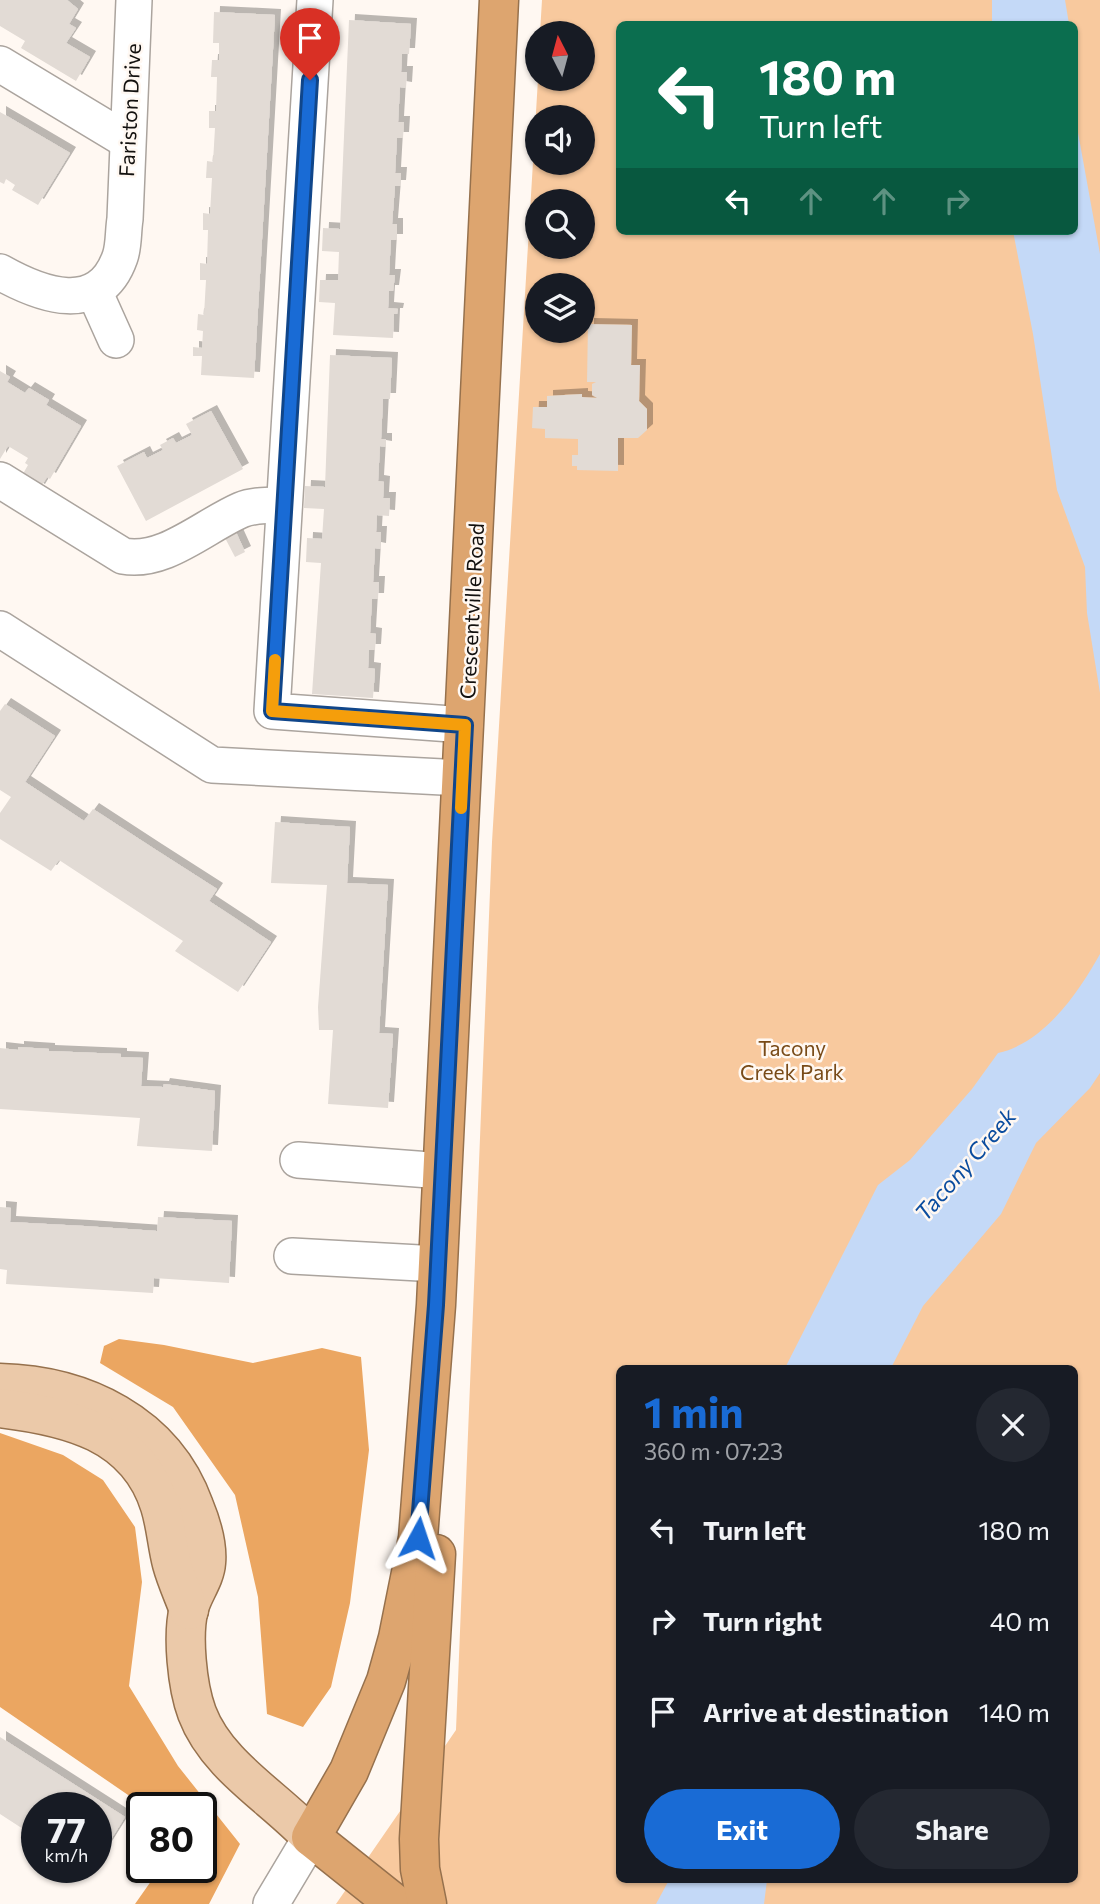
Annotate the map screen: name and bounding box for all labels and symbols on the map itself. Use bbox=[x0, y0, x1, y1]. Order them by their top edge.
pin bbox=[280, 8, 340, 80]
north arrow bbox=[525, 21, 595, 91]
street label: Fariston Drive bbox=[113, 43, 145, 177]
street label: Crescentville Road bbox=[454, 522, 488, 700]
park label: Tacony Creek Park bbox=[740, 1035, 844, 1084]
water label: Tacony Creek bbox=[908, 1102, 1022, 1226]
position arrow bbox=[381, 1501, 455, 1575]
speed limit sign: 80 bbox=[126, 1792, 217, 1883]

